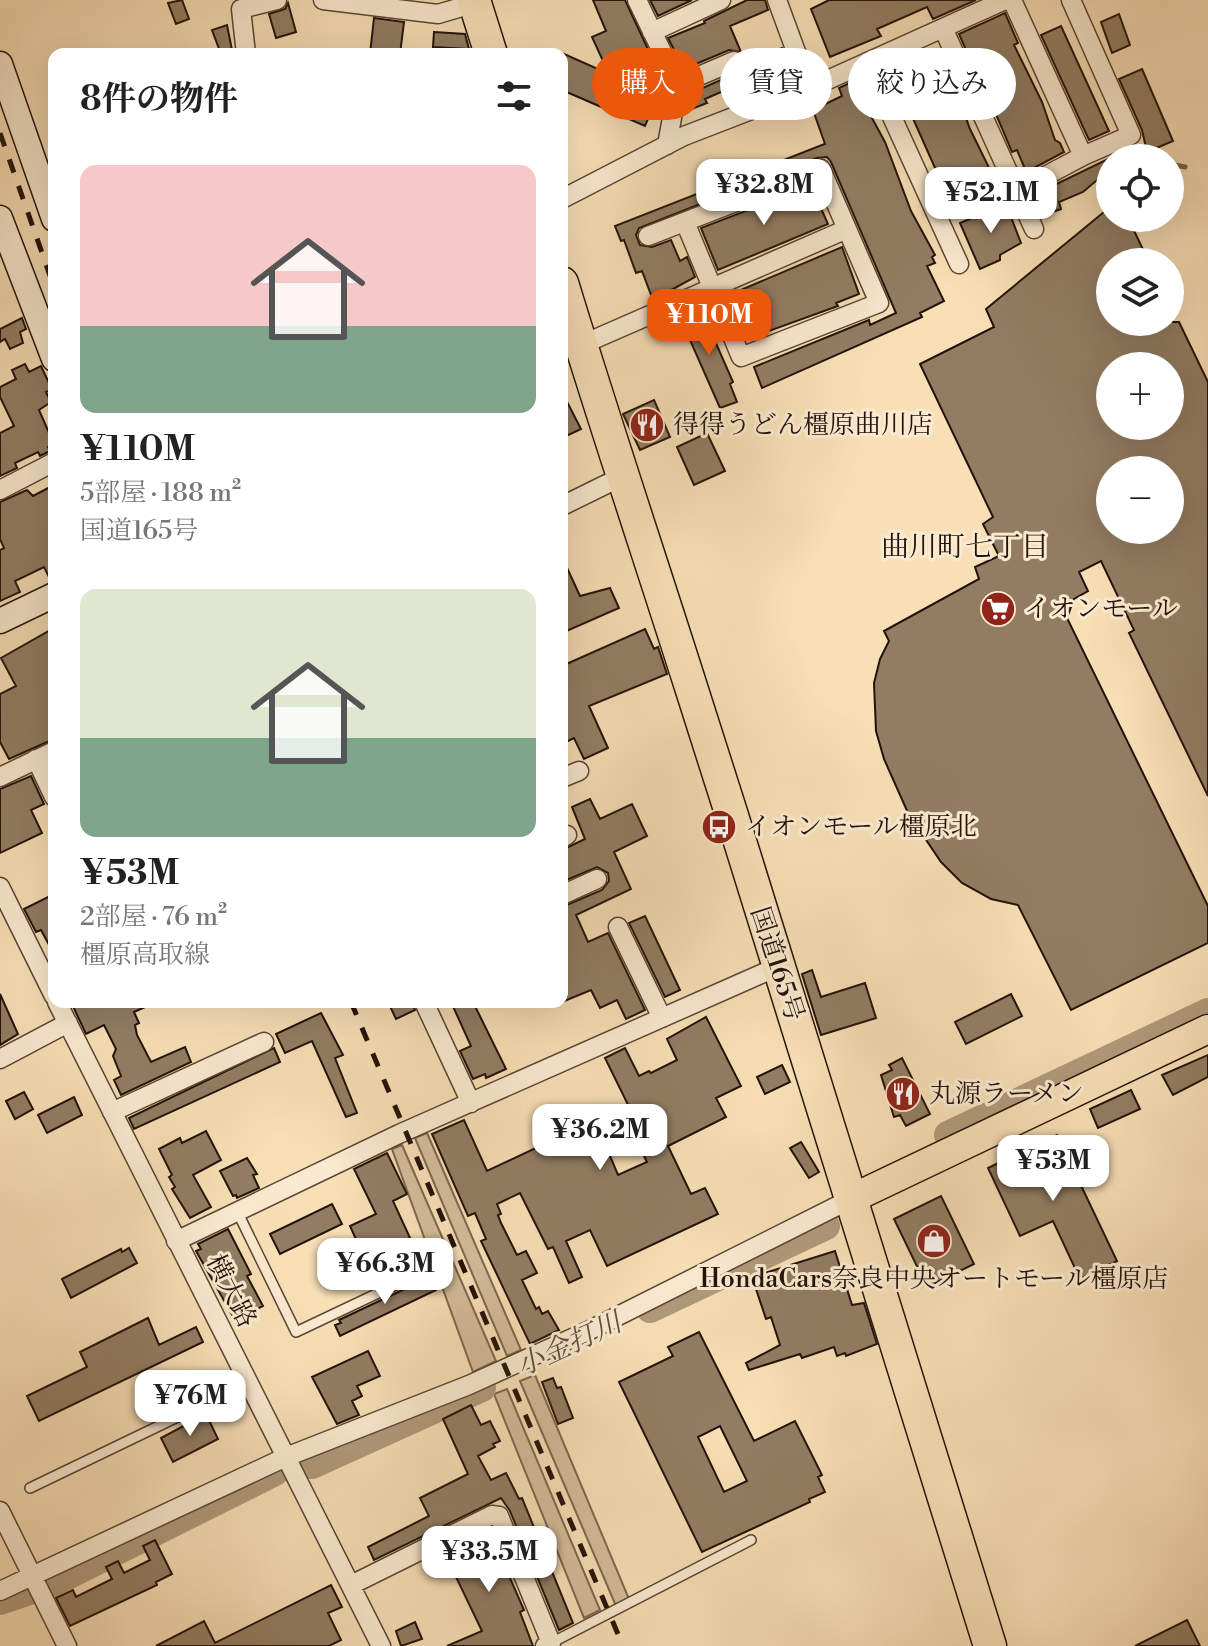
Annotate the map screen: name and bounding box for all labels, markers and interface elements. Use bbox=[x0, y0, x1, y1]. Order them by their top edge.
chip: 購入 bbox=[592, 48, 704, 120]
chip: 賃貸 bbox=[720, 48, 832, 120]
chip: 絞り込み bbox=[848, 48, 1016, 120]
icon: filters bbox=[492, 74, 536, 118]
text: 8件の物件 bbox=[80, 79, 238, 121]
map controls bbox=[1096, 144, 1184, 544]
button: locate bbox=[1096, 144, 1184, 232]
pin: ¥32.8M bbox=[699, 159, 829, 227]
pin: ¥52.1M bbox=[926, 167, 1056, 235]
text: ¥32.8M bbox=[714, 169, 814, 201]
text: ¥52.1M bbox=[943, 177, 1039, 209]
icon: home bbox=[236, 217, 380, 361]
button: layers bbox=[1096, 248, 1184, 336]
pin: ¥110M bbox=[653, 289, 765, 357]
text: ¥110M bbox=[665, 299, 753, 331]
button: + bbox=[1096, 352, 1184, 440]
restaurant icon: 得得うどん橿原曲川店 bbox=[628, 406, 666, 444]
place label: 得得うどん橿原曲川店 bbox=[673, 409, 933, 441]
text: ¥110M bbox=[80, 429, 195, 471]
button: − bbox=[1096, 456, 1184, 544]
text: 5部屋 · 188 m² bbox=[80, 477, 241, 509]
text: 国道165号 bbox=[80, 515, 198, 547]
district label: 曲川町七丁目 bbox=[881, 530, 1049, 565]
supermarket icon: イオンモール bbox=[979, 590, 1017, 628]
place label: イオンモール bbox=[1024, 593, 1178, 625]
icon: home bbox=[236, 641, 380, 785]
bus stop icon: イオンモール橿原北 bbox=[700, 808, 738, 846]
place label: イオンモール橿原北 bbox=[745, 811, 977, 843]
text: ¥53M bbox=[80, 853, 179, 895]
text: 2部屋 · 76 m² bbox=[80, 901, 227, 933]
street label: 国道165号 bbox=[743, 903, 811, 1025]
text: 橿原高取線 bbox=[80, 939, 210, 971]
restaurant icon: 丸源ラーメン bbox=[884, 1075, 922, 1113]
place label: 丸源ラーメン bbox=[929, 1078, 1084, 1110]
pin: ¥36.2M bbox=[535, 1104, 665, 1172]
text: ¥36.2M bbox=[550, 1114, 650, 1146]
pin: ¥53M bbox=[1006, 1135, 1100, 1203]
text: ¥53M bbox=[1015, 1145, 1091, 1177]
shop icon: HondaCars奈良中央オートモール橿原店 bbox=[915, 1222, 953, 1260]
pin: ¥66.3M bbox=[320, 1238, 450, 1306]
text: ¥66.3M bbox=[335, 1248, 435, 1280]
street label: 横大路 bbox=[199, 1249, 263, 1333]
place label: HondaCars奈良中央オートモール橿原店 bbox=[700, 1263, 1168, 1295]
water label: 小金打川 bbox=[511, 1304, 630, 1385]
pin: ¥76M bbox=[143, 1370, 237, 1438]
text: ¥76M bbox=[153, 1380, 227, 1412]
pin: ¥33.5M bbox=[424, 1526, 554, 1594]
text: ¥33.5M bbox=[440, 1536, 538, 1568]

